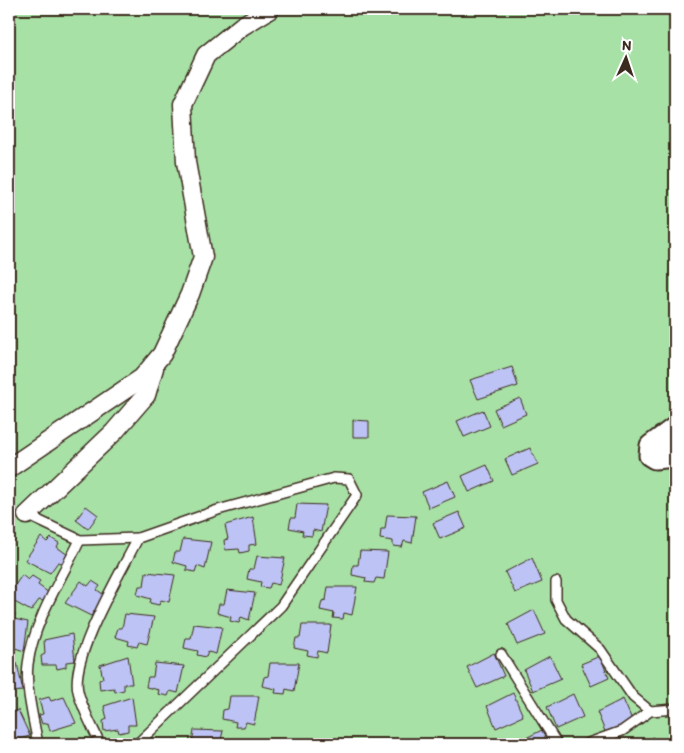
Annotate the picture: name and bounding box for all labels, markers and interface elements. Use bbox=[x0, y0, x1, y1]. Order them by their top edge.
north arrow bbox=[602, 32, 652, 82]
text: N bbox=[621, 37, 632, 54]

